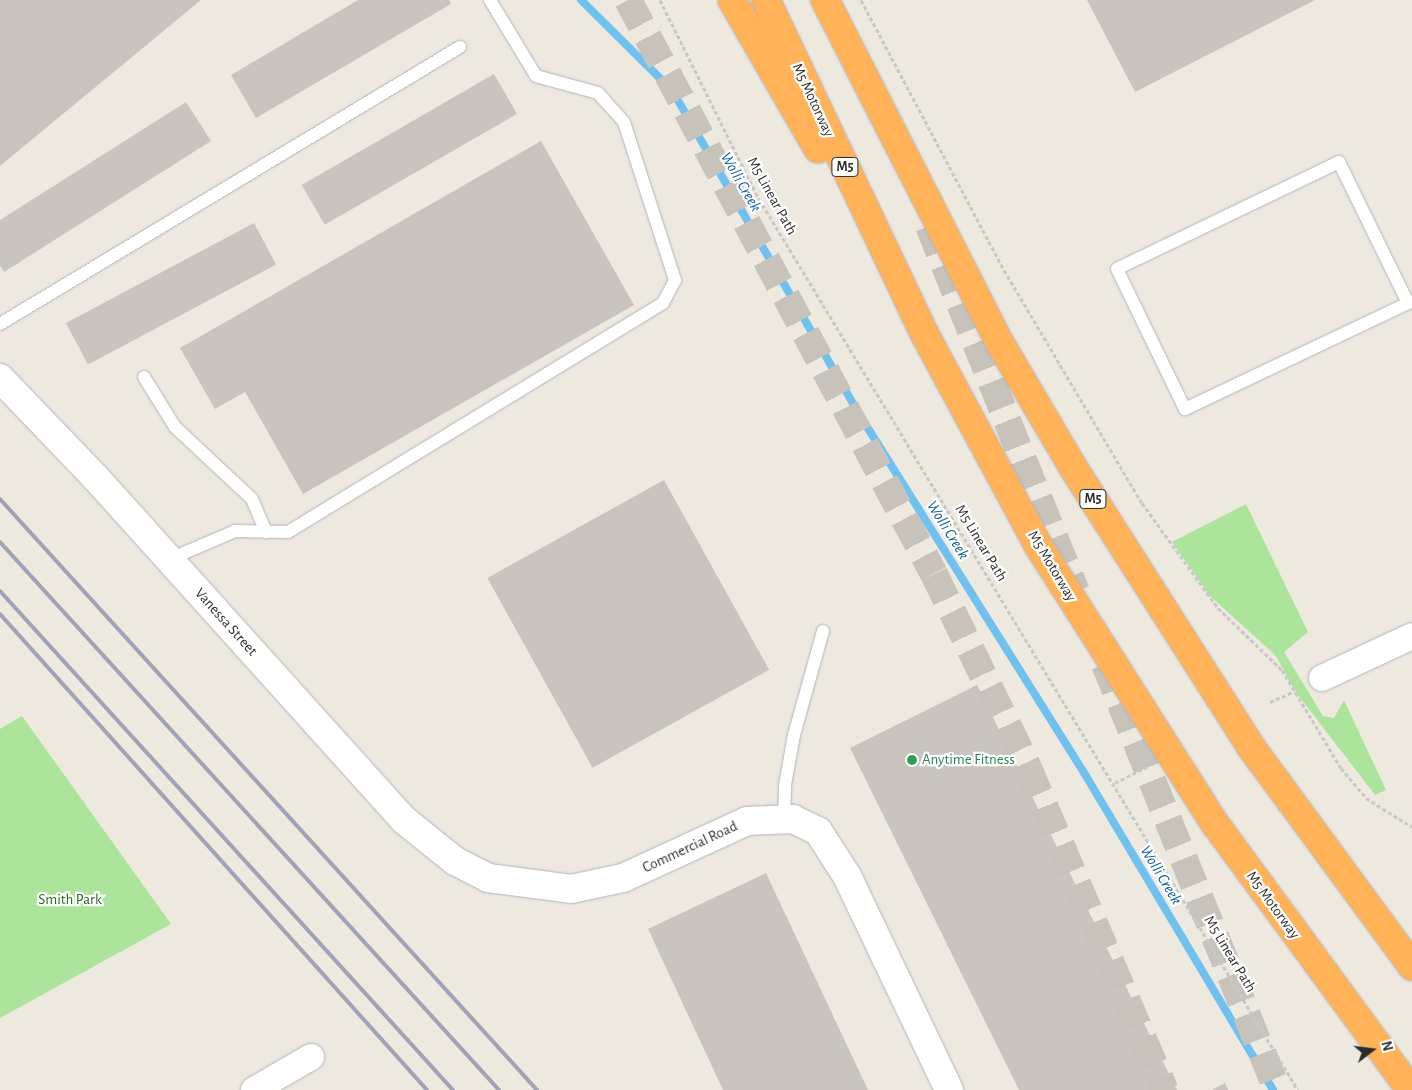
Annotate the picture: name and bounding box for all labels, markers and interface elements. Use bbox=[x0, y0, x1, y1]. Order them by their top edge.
street label: M5 Motorway bbox=[788, 60, 838, 140]
water label: Wolli Creek bbox=[716, 149, 766, 215]
street label: M5 Linear Path bbox=[743, 154, 801, 238]
road number: M5 bbox=[831, 156, 859, 178]
road number: M5 bbox=[1079, 488, 1107, 510]
water label: Wolli Creek bbox=[923, 497, 973, 563]
street label: M5 Linear Path bbox=[951, 501, 1011, 585]
street label: M5 Motorway bbox=[1024, 527, 1080, 605]
street label: Vanessa Street bbox=[191, 584, 261, 660]
place label: Anytime Fitness bbox=[922, 751, 1015, 769]
marker: Anytime Fitness bbox=[906, 754, 918, 766]
street label: Commercial Road bbox=[640, 817, 740, 877]
water label: Wolli Creek bbox=[1136, 842, 1186, 908]
street label: M5 Motorway bbox=[1242, 868, 1304, 942]
park label: Smith Park bbox=[38, 891, 102, 909]
street label: M5 Linear Path bbox=[1200, 912, 1260, 996]
north arrow bbox=[1347, 1025, 1397, 1075]
text: N bbox=[1378, 1040, 1395, 1053]

